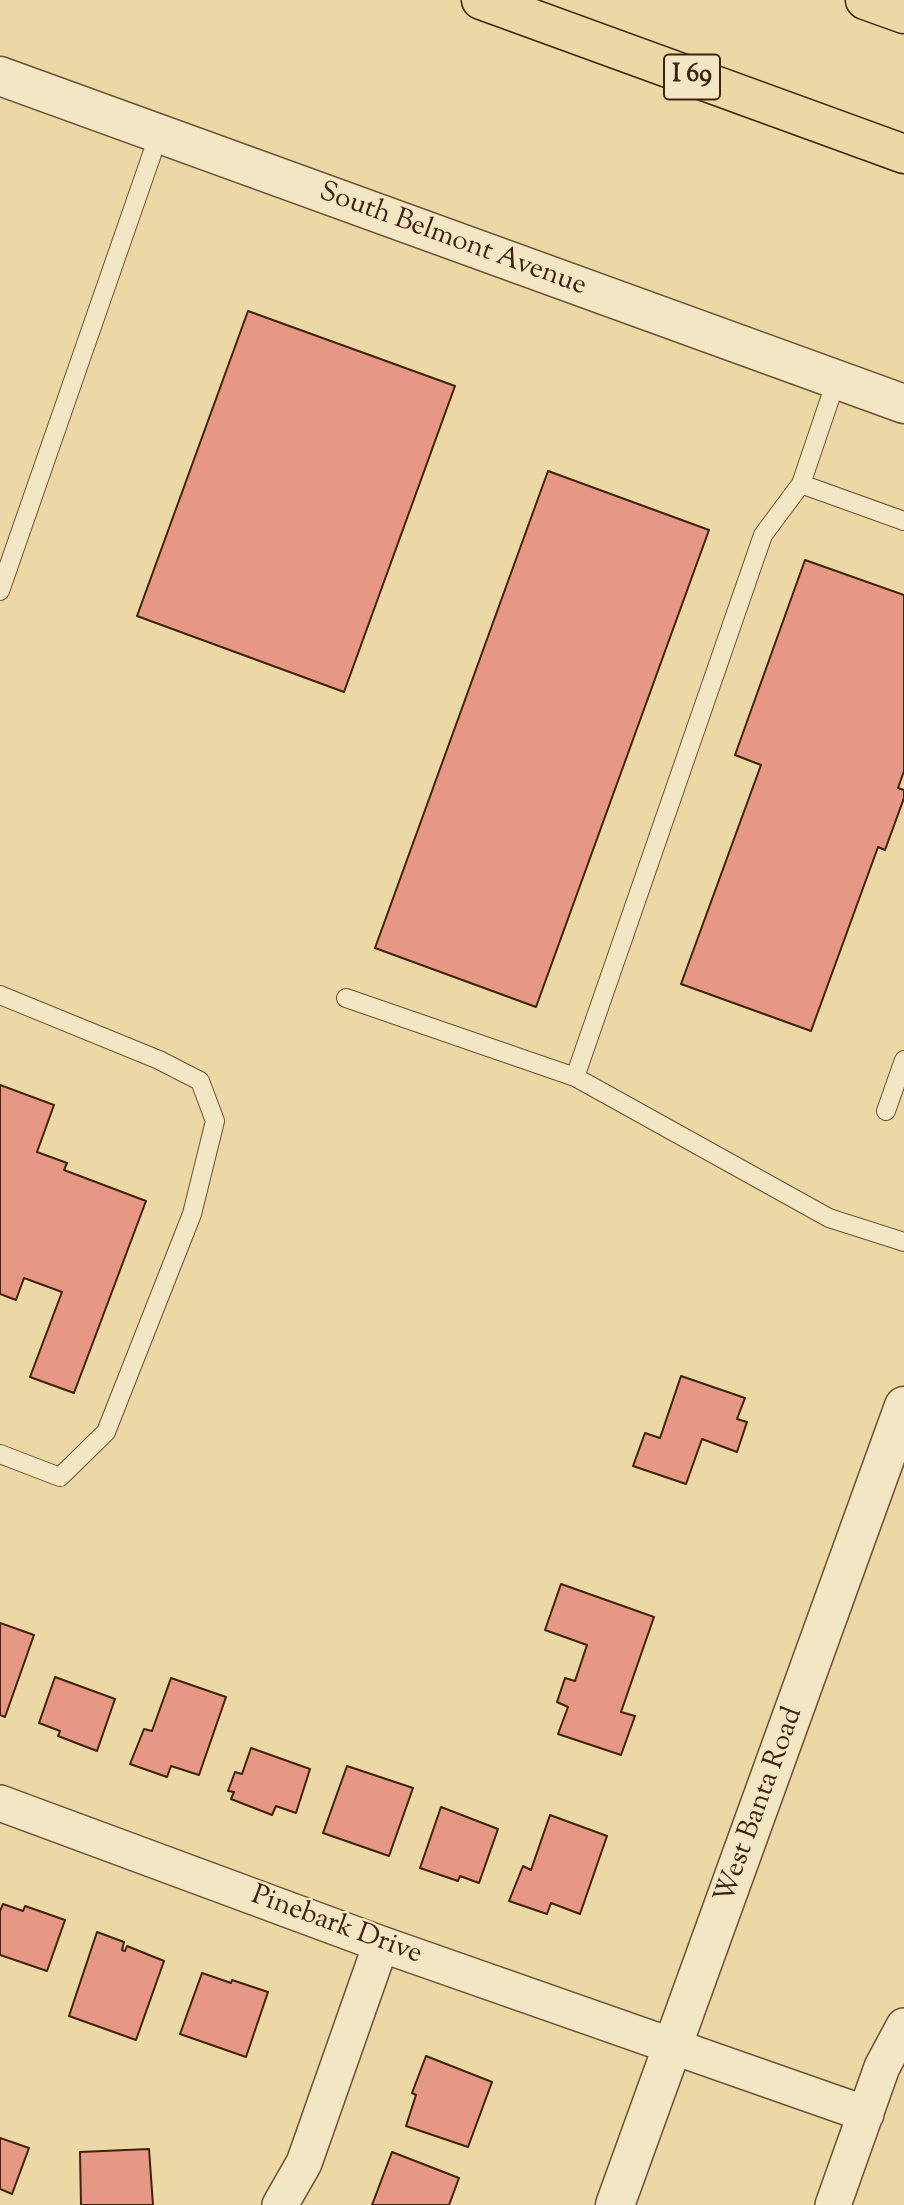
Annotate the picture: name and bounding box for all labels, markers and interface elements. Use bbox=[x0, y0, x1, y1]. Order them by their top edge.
road number: I 69 bbox=[664, 54, 720, 100]
street label: South Belmont Avenue bbox=[314, 177, 590, 305]
street label: West Banta Road bbox=[710, 1703, 812, 1909]
street label: Pinebark Drive bbox=[246, 1881, 426, 1973]

